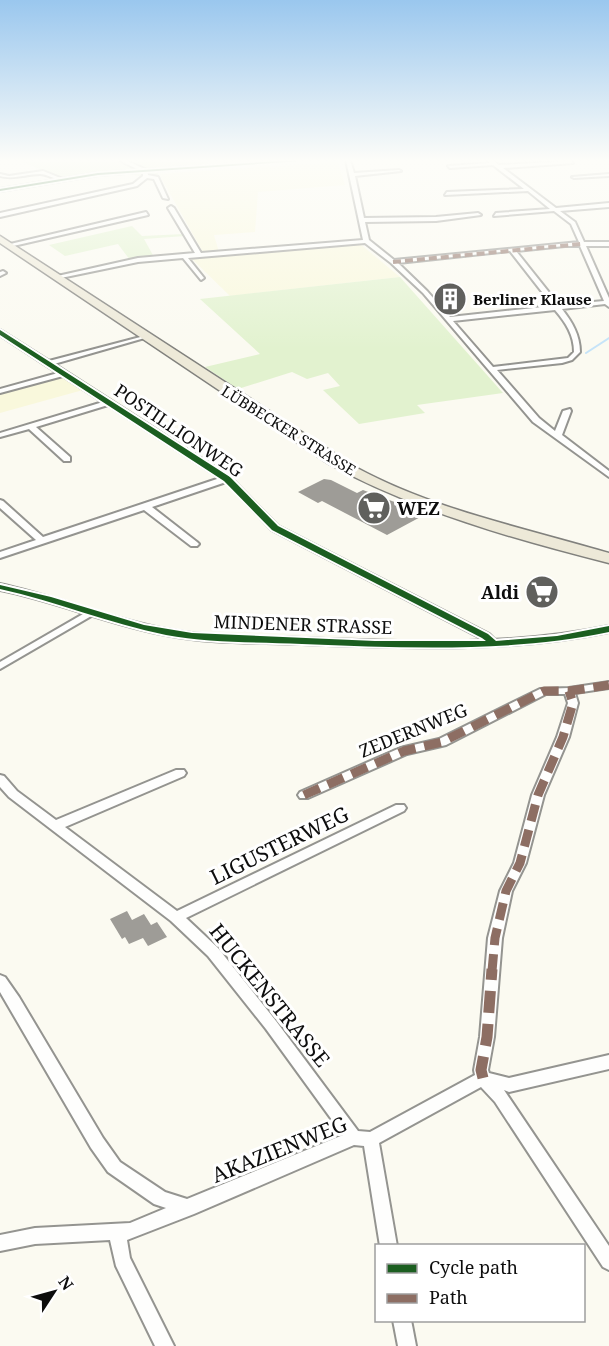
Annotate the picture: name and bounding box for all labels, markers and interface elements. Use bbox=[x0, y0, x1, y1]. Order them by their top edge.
building icon: Berliner Klause bbox=[432, 281, 468, 317]
place label: Berliner Klause bbox=[473, 289, 592, 309]
street label: POSTILLIONWEG bbox=[110, 378, 248, 482]
street label: LÜBBECKER STRASSE bbox=[218, 380, 360, 480]
supermarket icon: WEZ bbox=[356, 490, 392, 526]
place label: WEZ bbox=[397, 496, 440, 520]
supermarket icon: Aldi bbox=[524, 574, 560, 610]
place label: Aldi bbox=[481, 580, 520, 604]
street label: MINDENER STRASSE bbox=[213, 609, 393, 639]
street label: ZEDERNWEG bbox=[355, 697, 471, 763]
street label: LIGUSTERWEG bbox=[205, 799, 353, 891]
street label: HUCKENSTRASSE bbox=[203, 917, 337, 1073]
street label: AKAZIENWEG bbox=[207, 1109, 351, 1189]
legend bbox=[375, 1244, 585, 1322]
text: Cycle path bbox=[429, 1255, 518, 1279]
north arrow bbox=[24, 1262, 84, 1322]
text: N bbox=[54, 1272, 79, 1295]
text: Path bbox=[429, 1285, 468, 1309]

